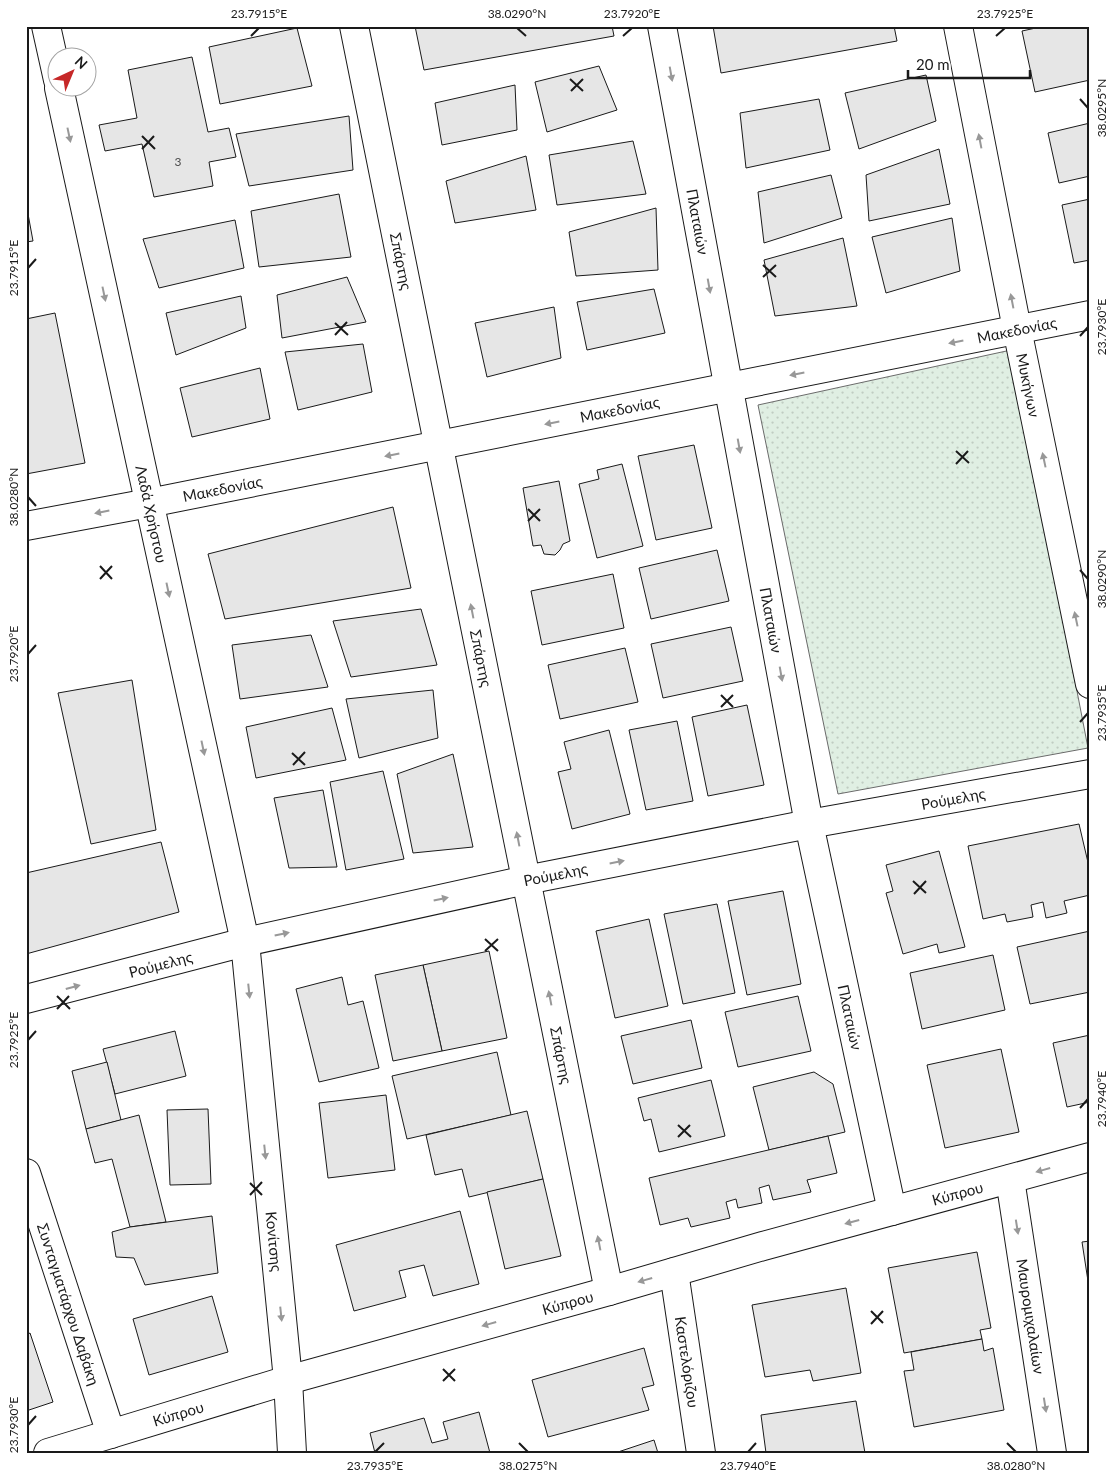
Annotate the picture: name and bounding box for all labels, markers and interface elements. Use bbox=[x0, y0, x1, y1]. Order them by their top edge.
text: 23.7915°E bbox=[231, 6, 287, 21]
text: 38.0290°N bbox=[488, 6, 546, 21]
text: 23.7920°E bbox=[604, 6, 660, 21]
text: 23.7925°E bbox=[977, 6, 1033, 21]
north arrow bbox=[48, 48, 98, 98]
scale bar bbox=[908, 48, 1031, 80]
text: N bbox=[72, 52, 91, 72]
text: 20 m bbox=[916, 55, 950, 73]
one-way arrow bbox=[667, 67, 675, 83]
text: 38.0295°N bbox=[1094, 79, 1109, 137]
one-way arrow bbox=[66, 128, 74, 144]
one-way arrow bbox=[976, 133, 984, 149]
house number: 3 bbox=[175, 154, 182, 169]
street label: Πλαταιών bbox=[683, 187, 713, 256]
street label: Σπάρτης bbox=[387, 231, 416, 291]
text: 23.7915°E bbox=[6, 240, 21, 296]
one-way arrow bbox=[706, 278, 714, 294]
one-way arrow bbox=[100, 286, 108, 301]
one-way arrow bbox=[1007, 292, 1015, 308]
text: 23.7930°E bbox=[1094, 299, 1109, 355]
street label: Μακεδονίας bbox=[975, 313, 1058, 346]
one-way arrow bbox=[948, 338, 964, 346]
street label: Μυκήνων bbox=[1013, 351, 1044, 419]
one-way arrow bbox=[788, 370, 804, 378]
street label: Μακεδονίας bbox=[578, 392, 661, 426]
one-way arrow bbox=[544, 419, 559, 427]
one-way arrow bbox=[735, 438, 743, 454]
one-way arrow bbox=[384, 451, 400, 459]
one-way arrow bbox=[1040, 452, 1048, 467]
street label: Λαδά Χρήστου bbox=[132, 464, 171, 564]
text: 38.0280°N bbox=[6, 468, 21, 526]
street label: Μακεδονίας bbox=[181, 472, 264, 505]
one-way arrow bbox=[93, 509, 109, 517]
text: 38.0290°N bbox=[1094, 550, 1109, 608]
one-way arrow bbox=[164, 582, 172, 597]
street label: Πλαταιών bbox=[757, 586, 786, 655]
one-way arrow bbox=[468, 603, 476, 619]
one-way arrow bbox=[1072, 611, 1080, 627]
text: 23.7920°E bbox=[6, 626, 21, 682]
street label: Σπάρτης bbox=[467, 628, 496, 688]
one-way arrow bbox=[777, 667, 785, 683]
text: 23.7935°E bbox=[1094, 685, 1109, 741]
one-way arrow bbox=[199, 741, 207, 757]
street label: Ρούμελης bbox=[920, 784, 987, 813]
one-way arrow bbox=[514, 831, 522, 846]
one-way arrow bbox=[609, 858, 625, 866]
street label: Ρούμελης bbox=[522, 859, 589, 889]
one-way arrow bbox=[433, 895, 448, 903]
one-way arrow bbox=[274, 930, 289, 938]
street label: Ρούμελης bbox=[127, 947, 194, 981]
one-way arrow bbox=[66, 982, 81, 990]
one-way arrow bbox=[246, 983, 254, 999]
street label: Πλαταιών bbox=[835, 983, 866, 1052]
one-way arrow bbox=[546, 991, 554, 1006]
text: 23.7925°E bbox=[6, 1012, 21, 1068]
street label: Σπάρτης bbox=[547, 1025, 576, 1085]
text: 23.7940°E bbox=[1094, 1071, 1109, 1127]
one-way arrow bbox=[261, 1145, 269, 1161]
one-way arrow bbox=[1035, 1166, 1050, 1174]
street label: Κύπρου bbox=[930, 1178, 985, 1209]
street label: Κονίτσης bbox=[262, 1211, 286, 1273]
one-way arrow bbox=[845, 1218, 860, 1226]
one-way arrow bbox=[1014, 1220, 1022, 1236]
street label: Συνταγματάρχου Δαβάκη bbox=[34, 1221, 104, 1388]
one-way arrow bbox=[595, 1235, 603, 1251]
street label: Μαυρομιχαλαίων bbox=[1013, 1258, 1049, 1376]
one-way arrow bbox=[638, 1277, 653, 1285]
street label: Κύπρου bbox=[540, 1287, 595, 1318]
one-way arrow bbox=[277, 1306, 285, 1322]
street label: Καστελόριζου bbox=[672, 1315, 703, 1409]
one-way arrow bbox=[481, 1321, 496, 1329]
text: 23.7930°E bbox=[6, 1397, 21, 1453]
street label: Κύπρου bbox=[150, 1397, 206, 1430]
one-way arrow bbox=[1041, 1397, 1049, 1413]
text: 23.7935°E bbox=[347, 1458, 403, 1473]
text: 38.0275°N bbox=[499, 1458, 557, 1473]
text: 23.7940°E bbox=[720, 1458, 776, 1473]
text: 38.0280°N bbox=[987, 1458, 1045, 1473]

